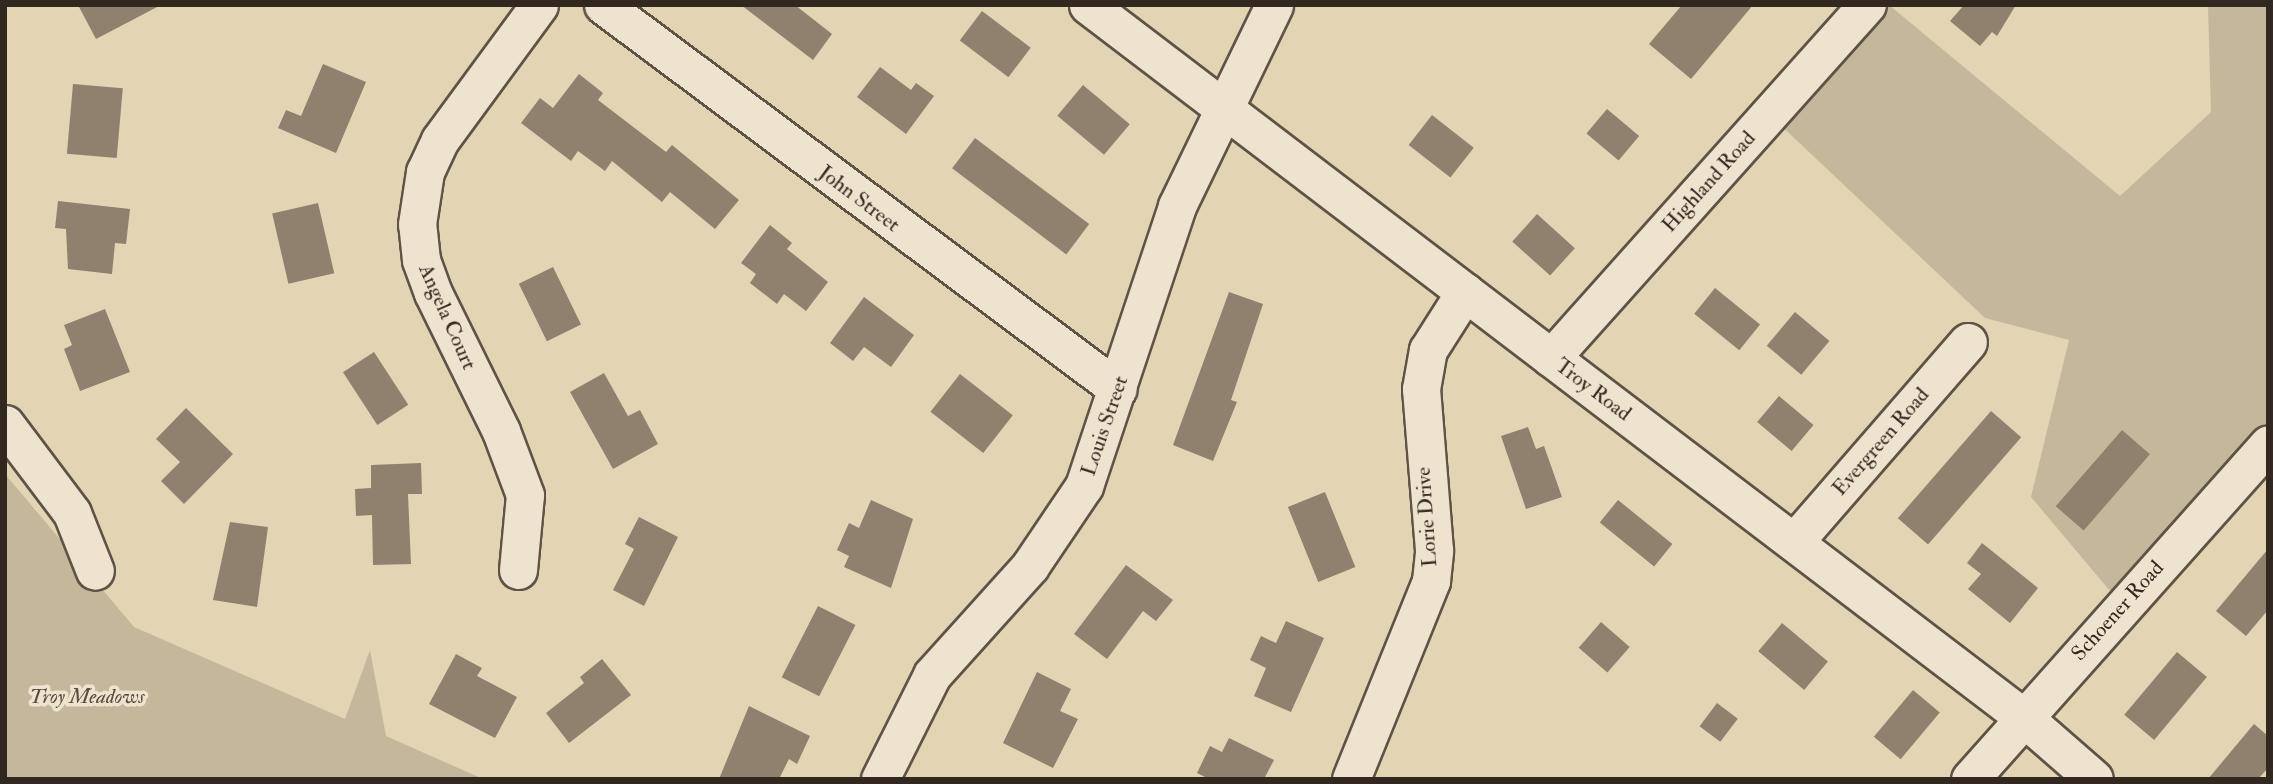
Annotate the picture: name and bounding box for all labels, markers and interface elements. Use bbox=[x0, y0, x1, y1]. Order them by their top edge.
street label: Highland Road bbox=[1657, 126, 1761, 238]
street label: John Street bbox=[813, 160, 905, 238]
street label: Angela Court bbox=[413, 260, 481, 374]
street label: Troy Road bbox=[1550, 353, 1636, 427]
street label: Louis Street bbox=[1076, 373, 1134, 479]
street label: Evergreen Road bbox=[1827, 383, 1935, 501]
street label: Lorie Drive bbox=[1411, 466, 1443, 568]
street label: Schoener Road bbox=[2067, 556, 2169, 666]
park label: Troy Meadows bbox=[29, 684, 145, 710]

